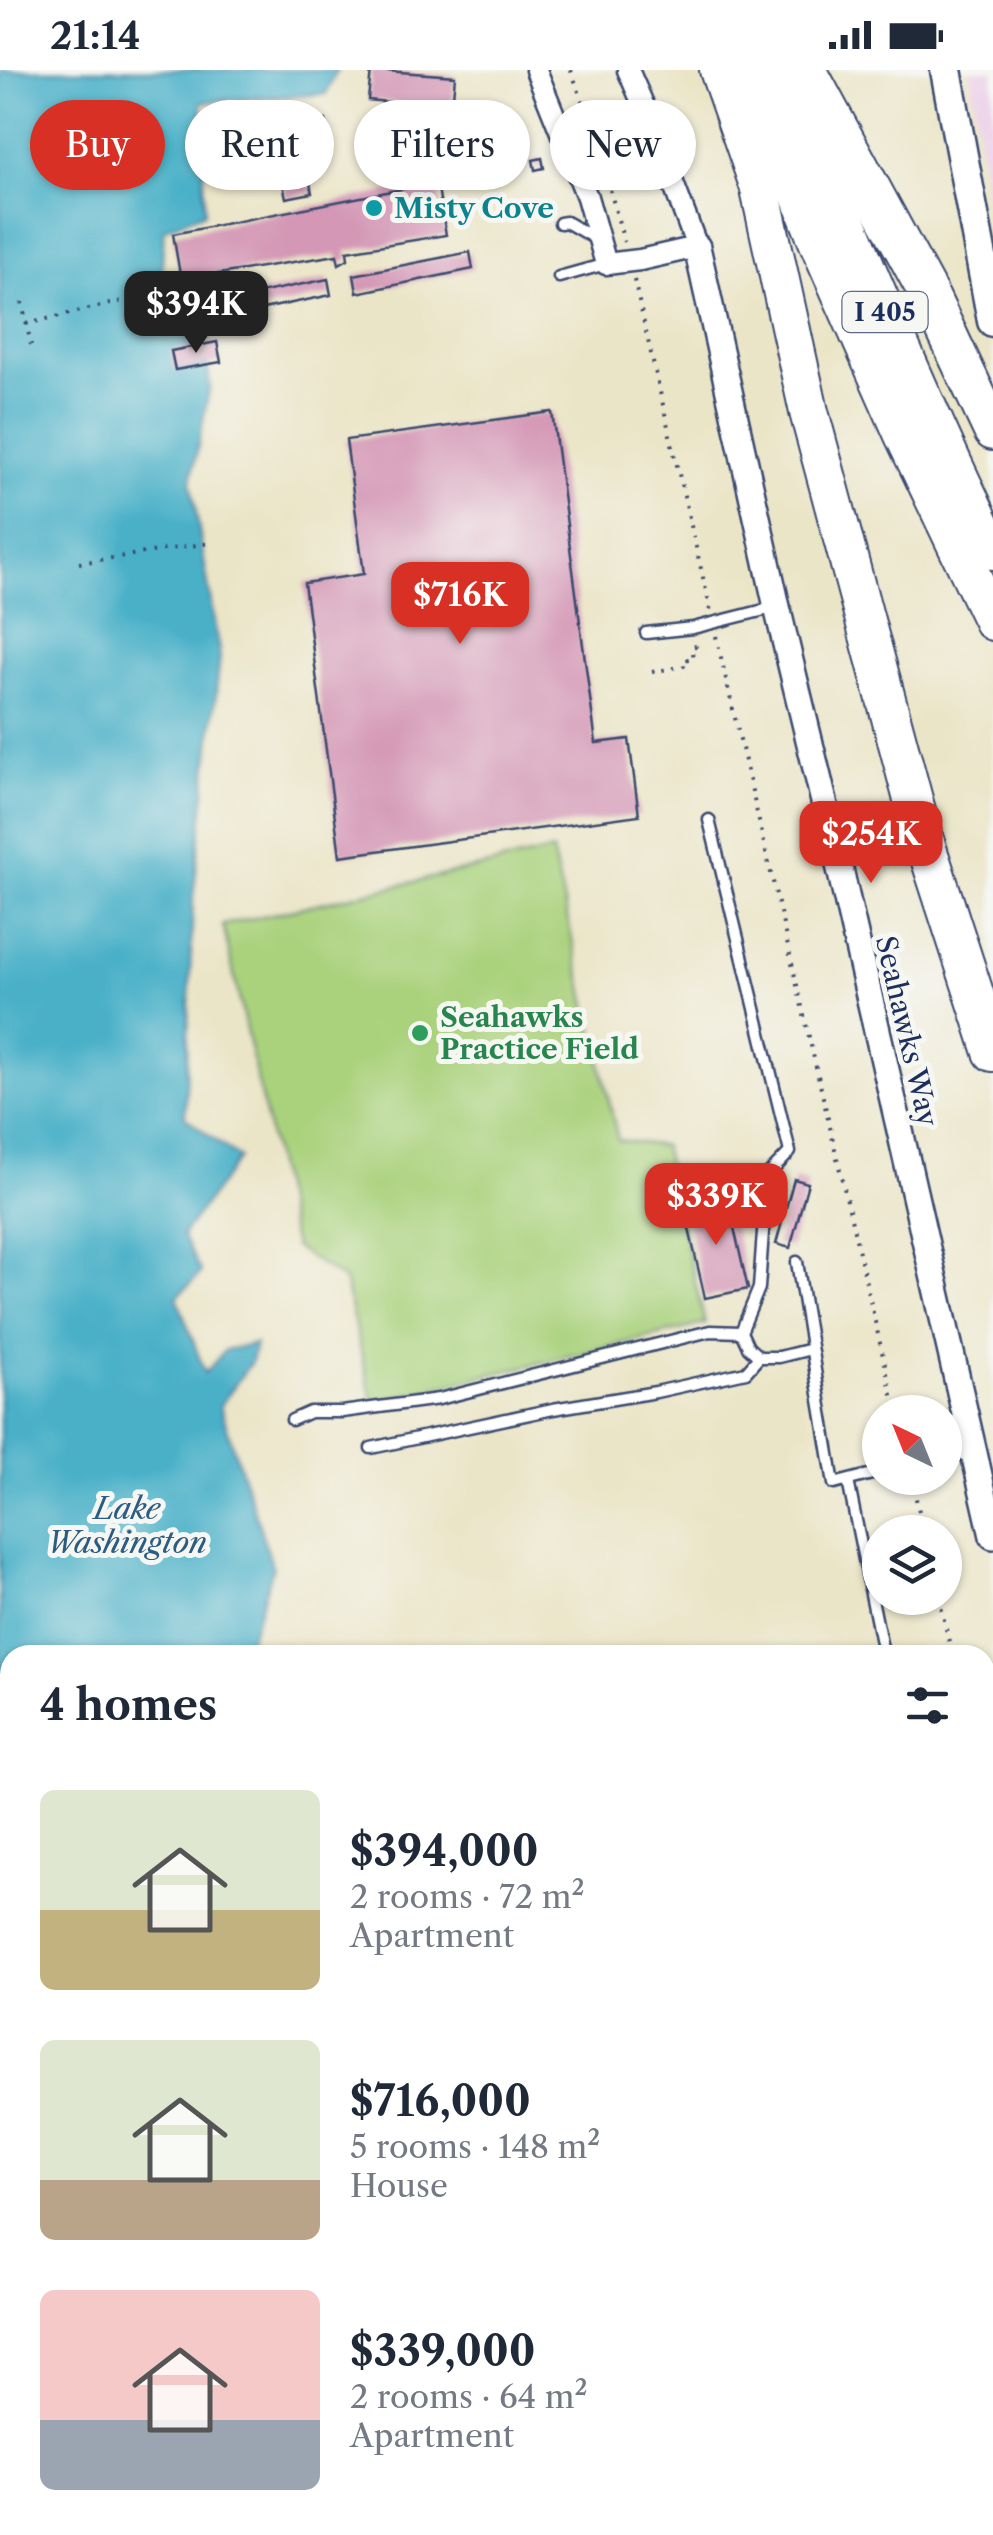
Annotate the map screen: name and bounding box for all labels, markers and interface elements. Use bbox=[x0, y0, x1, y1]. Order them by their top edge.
text: 21:14 bbox=[50, 12, 140, 59]
chip: Buy bbox=[30, 100, 165, 190]
chip: Rent bbox=[185, 100, 334, 190]
chip: Filters bbox=[354, 100, 530, 190]
chip: New bbox=[550, 100, 696, 190]
place label: Misty Cove bbox=[394, 191, 554, 225]
marker: Misty Cove bbox=[363, 197, 385, 219]
pin: $394K bbox=[126, 271, 266, 356]
text: $394K bbox=[146, 284, 246, 323]
road number: I 405 bbox=[842, 292, 928, 332]
pin: $716K bbox=[390, 562, 530, 647]
text: $716K bbox=[413, 575, 507, 614]
pin: $254K bbox=[801, 801, 941, 886]
text: $254K bbox=[822, 814, 920, 853]
street label: Seahawks Way bbox=[869, 932, 946, 1130]
place label: Seahawks Practice Field bbox=[440, 1000, 639, 1066]
marker: Seahawks Practice Field bbox=[409, 1022, 431, 1044]
pin: $339K bbox=[646, 1163, 786, 1248]
text: $339K bbox=[667, 1176, 765, 1215]
north arrow bbox=[862, 1395, 962, 1495]
map controls bbox=[862, 1395, 962, 1615]
water label: Lake Washington bbox=[47, 1490, 207, 1561]
button: layers bbox=[862, 1515, 962, 1615]
icon: filters bbox=[900, 1678, 955, 1733]
text: 4 homes bbox=[40, 1679, 217, 1731]
text: $394,000 bbox=[350, 1825, 538, 1877]
icon: home bbox=[120, 1830, 240, 1950]
text: 2 rooms · 72 m² bbox=[350, 1877, 585, 1916]
text: Apartment bbox=[350, 1916, 514, 1955]
text: $716,000 bbox=[350, 2075, 531, 2127]
icon: home bbox=[120, 2080, 240, 2200]
text: 5 rooms · 148 m² bbox=[350, 2127, 600, 2166]
text: House bbox=[350, 2166, 448, 2205]
text: $339,000 bbox=[350, 2325, 536, 2377]
icon: home bbox=[120, 2330, 240, 2450]
text: 2 rooms · 64 m² bbox=[350, 2377, 588, 2416]
text: Apartment bbox=[350, 2416, 514, 2455]

